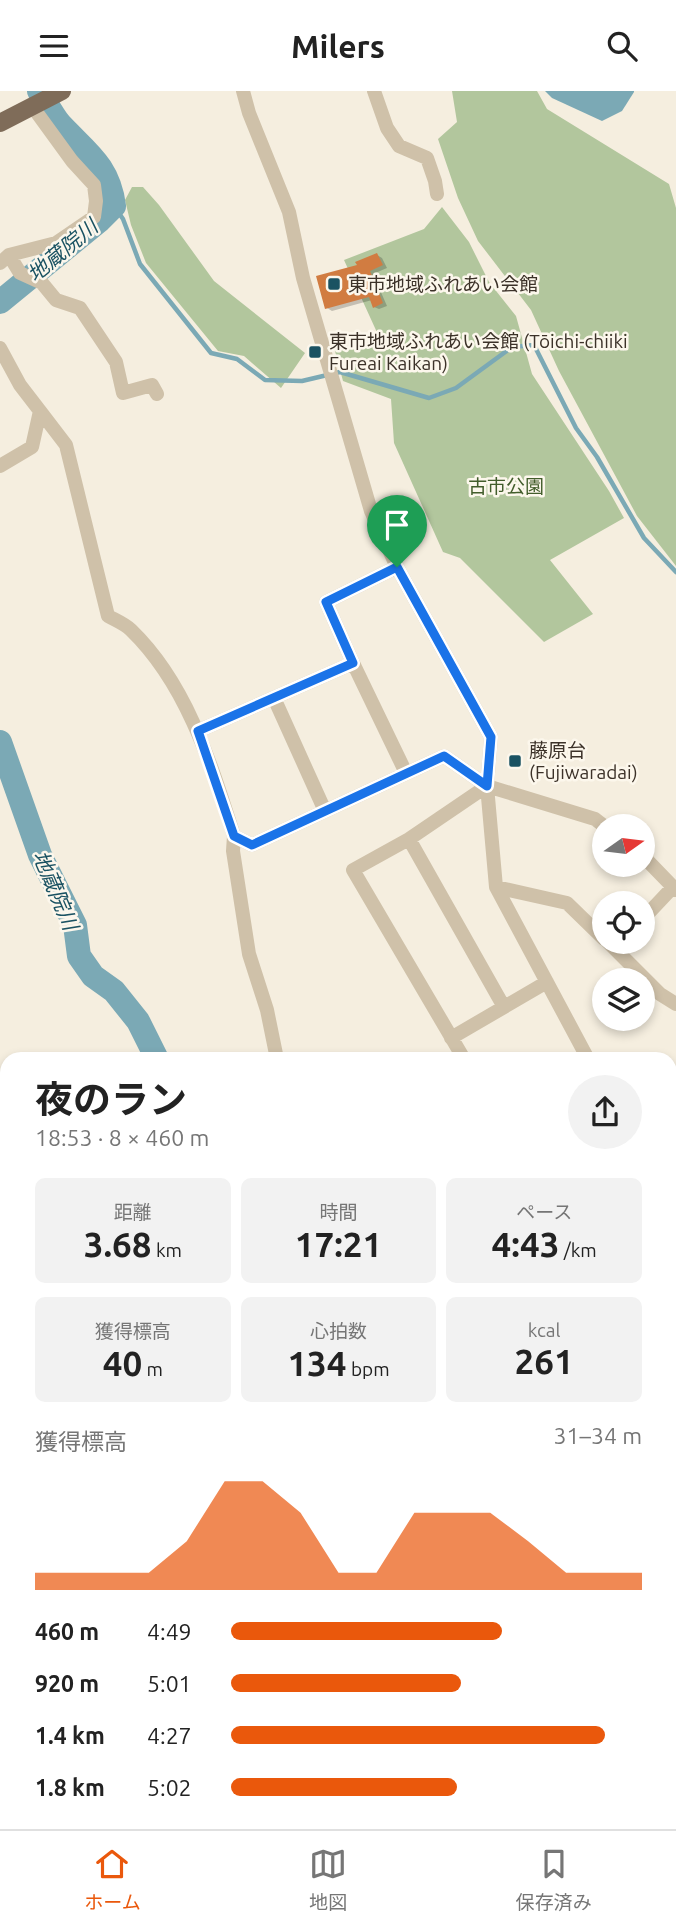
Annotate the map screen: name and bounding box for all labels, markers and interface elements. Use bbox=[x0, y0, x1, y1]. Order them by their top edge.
icon: menu bbox=[35, 27, 73, 65]
icon: search bbox=[603, 27, 641, 65]
text: Milers bbox=[291, 28, 385, 64]
water label: 地蔵院川 bbox=[22, 213, 103, 286]
place label: 東市地域ふれあい会館 bbox=[348, 273, 538, 295]
marker: 東市地域ふれあい会館 bbox=[326, 276, 342, 292]
place label: 東市地域ふれあい会館 (Tōichi-chiiki Fureai Kaikan) bbox=[329, 330, 628, 374]
marker: 東市地域ふれあい会館 (Tōichi-chiiki Fureai Kaikan) bbox=[307, 344, 323, 360]
park label: 古市公園 bbox=[468, 475, 544, 497]
pin bbox=[367, 495, 427, 567]
icon: arrive bbox=[378, 506, 416, 544]
place label: 藤原台 (Fujiwaradai) bbox=[529, 739, 638, 783]
marker: 藤原台 (Fujiwaradai) bbox=[507, 753, 523, 769]
north arrow bbox=[592, 814, 654, 877]
map controls bbox=[592, 814, 655, 1031]
water label: 地蔵院川 bbox=[29, 847, 84, 935]
button: locate bbox=[592, 891, 655, 954]
button: layers bbox=[592, 968, 655, 1031]
button: share bbox=[568, 1075, 642, 1149]
text: 夜のラン bbox=[35, 1078, 187, 1120]
text: 18:53 · 8 × 460 m bbox=[35, 1125, 209, 1150]
text: 距離 bbox=[114, 1201, 152, 1223]
text: 時間 bbox=[319, 1201, 358, 1223]
text: ペース bbox=[516, 1201, 572, 1223]
text: 3.68 bbox=[84, 1224, 152, 1264]
text: 17:21 bbox=[295, 1224, 382, 1264]
text: 4:43 bbox=[492, 1224, 559, 1264]
text: km bbox=[152, 1239, 182, 1261]
text: /km bbox=[559, 1239, 597, 1261]
text: kcal bbox=[528, 1319, 561, 1341]
text: 獲得標高 bbox=[95, 1320, 171, 1342]
text: 心拍数 bbox=[310, 1320, 367, 1342]
text: 261 bbox=[515, 1341, 574, 1381]
text: 40 bbox=[103, 1343, 142, 1383]
text: 134 bbox=[287, 1343, 347, 1383]
text: m bbox=[142, 1358, 163, 1380]
text: bpm bbox=[347, 1358, 390, 1380]
text: 31–34 m bbox=[554, 1423, 642, 1448]
text: 獲得標高 bbox=[35, 1429, 127, 1454]
text: 460 m bbox=[35, 1619, 99, 1644]
text: 4:49 bbox=[147, 1619, 192, 1644]
text: 920 m bbox=[35, 1671, 99, 1696]
text: 5:01 bbox=[147, 1671, 192, 1696]
text: 1.4 km bbox=[35, 1723, 105, 1748]
text: 4:27 bbox=[147, 1723, 192, 1748]
text: 1.8 km bbox=[35, 1775, 105, 1800]
text: 5:02 bbox=[147, 1775, 192, 1800]
tab: ホーム bbox=[84, 1845, 141, 1914]
tab: 地図 bbox=[309, 1845, 347, 1914]
tab: 保存済み bbox=[516, 1845, 592, 1914]

